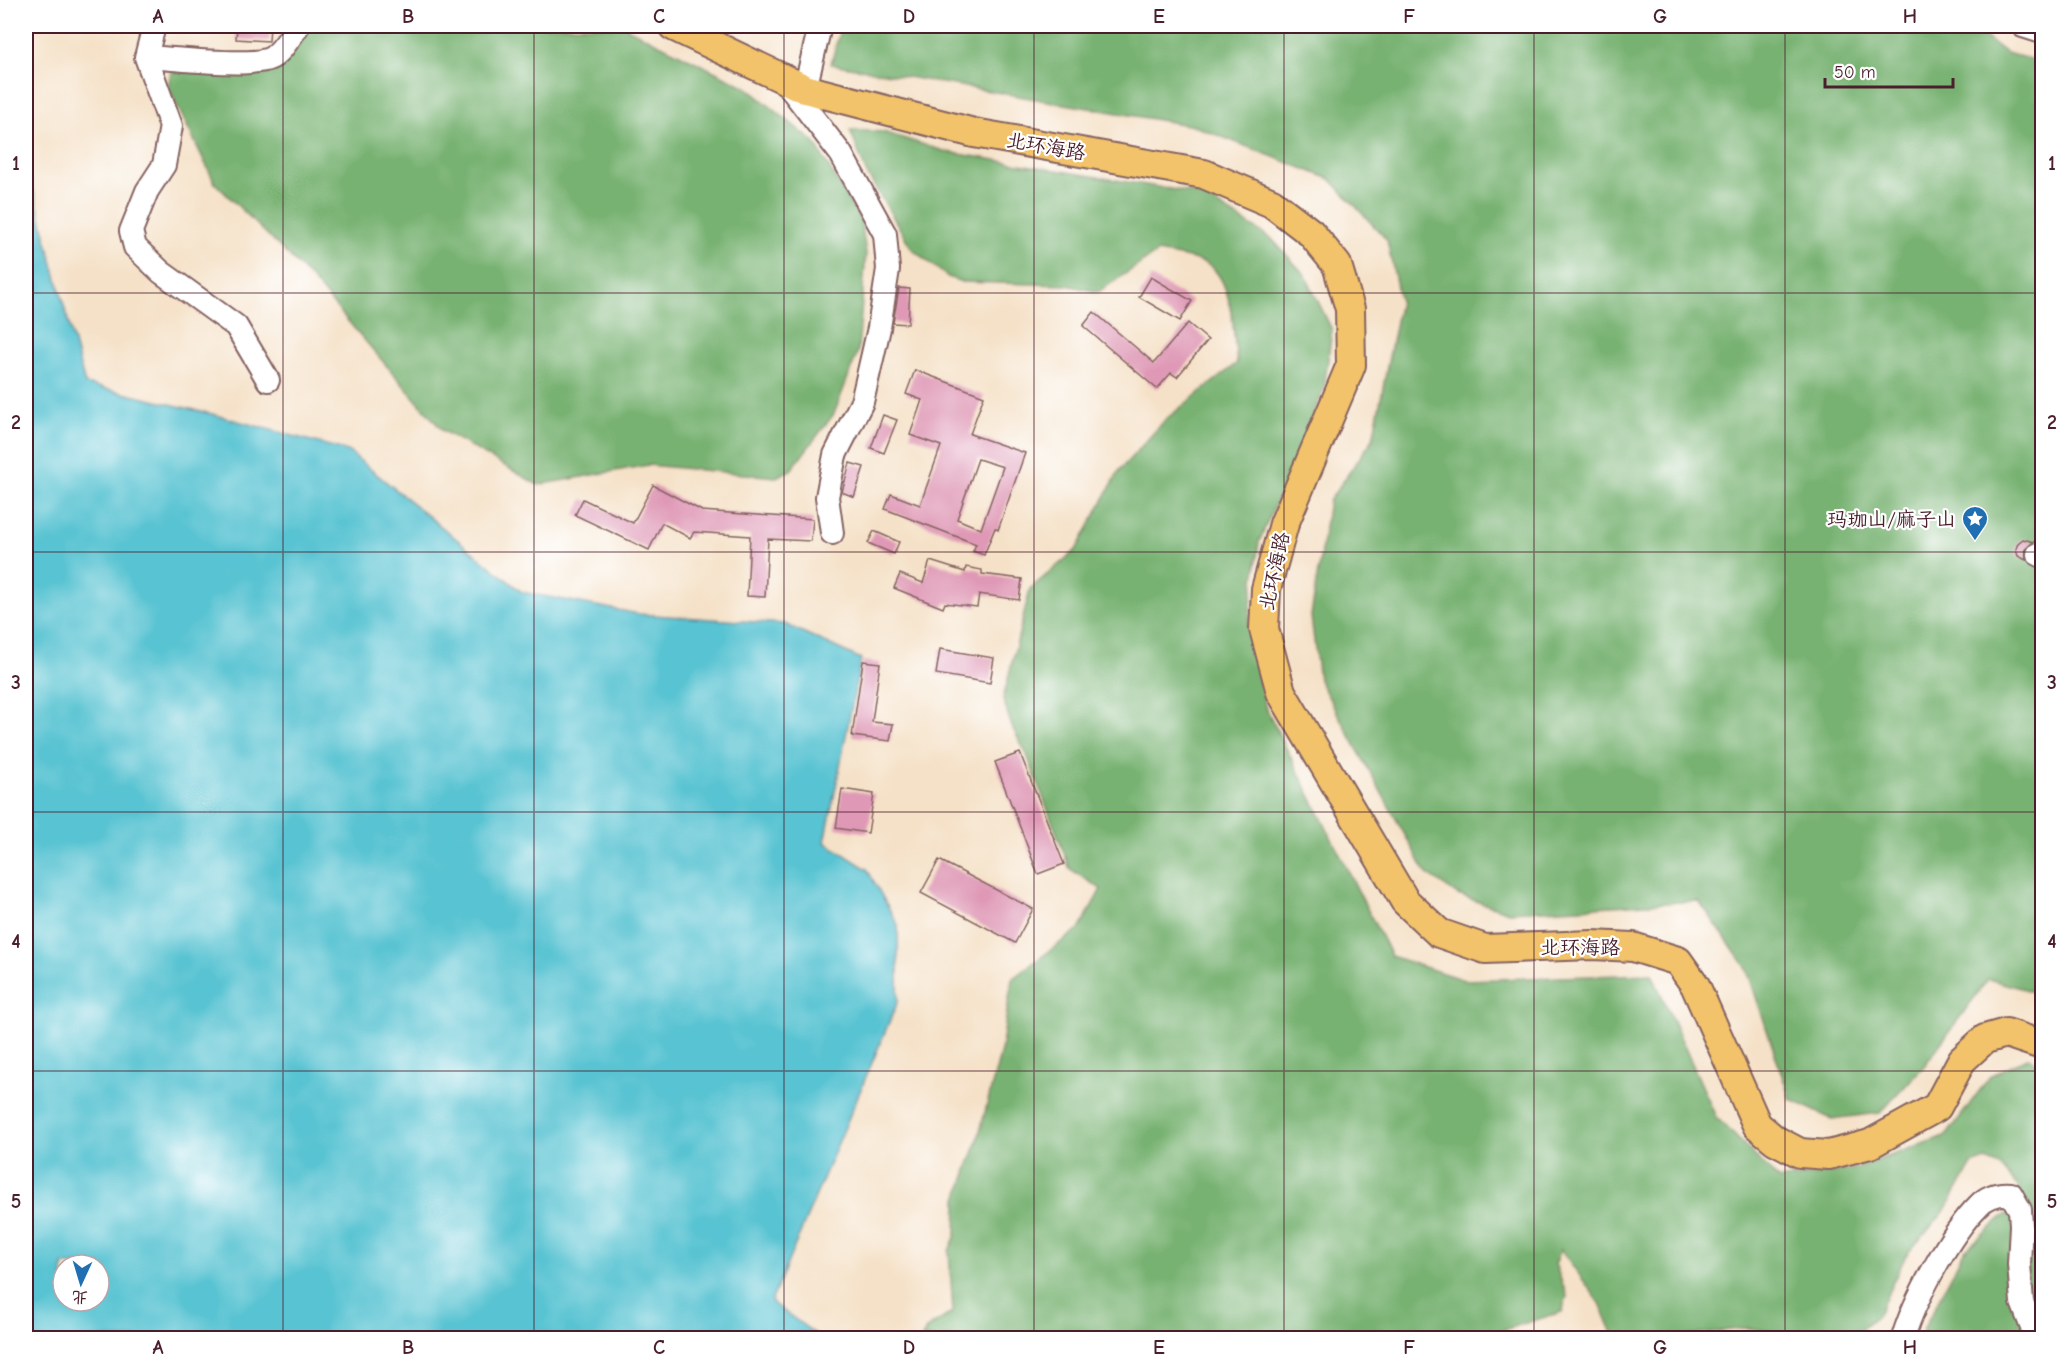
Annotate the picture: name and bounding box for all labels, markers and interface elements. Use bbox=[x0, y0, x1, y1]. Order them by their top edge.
text: A bbox=[152, 5, 164, 28]
text: B bbox=[402, 5, 414, 28]
text: C bbox=[653, 5, 665, 28]
text: D bbox=[903, 5, 915, 28]
text: E bbox=[1153, 5, 1165, 28]
text: F bbox=[1403, 5, 1415, 28]
text: G bbox=[1653, 5, 1667, 28]
text: H bbox=[1903, 5, 1917, 28]
scale bar bbox=[1825, 51, 1952, 89]
text: 50 m bbox=[1834, 62, 1876, 83]
street label: 北环海路 bbox=[1005, 128, 1088, 165]
text: 1 bbox=[12, 152, 20, 175]
text: 1 bbox=[2048, 152, 2056, 175]
text: 2 bbox=[11, 411, 21, 434]
text: 2 bbox=[2047, 411, 2057, 434]
place icon: 玛珈山/麻子山 bbox=[1960, 504, 1990, 542]
place label: 玛珈山/麻子山 bbox=[1827, 508, 1956, 531]
street label: 北环海路 bbox=[1255, 529, 1294, 613]
text: 3 bbox=[11, 671, 21, 694]
text: 3 bbox=[2047, 671, 2057, 694]
text: 4 bbox=[11, 930, 21, 953]
text: 4 bbox=[2047, 930, 2057, 953]
street label: 北环海路 bbox=[1540, 936, 1621, 959]
text: 5 bbox=[11, 1190, 21, 1213]
text: 5 bbox=[2047, 1190, 2057, 1213]
north arrow bbox=[51, 1253, 111, 1313]
text: 北 bbox=[71, 1287, 89, 1307]
text: A bbox=[152, 1336, 164, 1359]
text: B bbox=[402, 1336, 414, 1359]
text: C bbox=[653, 1336, 665, 1359]
text: D bbox=[903, 1336, 915, 1359]
text: E bbox=[1153, 1336, 1165, 1359]
text: F bbox=[1403, 1336, 1415, 1359]
text: G bbox=[1653, 1336, 1667, 1359]
text: H bbox=[1903, 1336, 1917, 1359]

